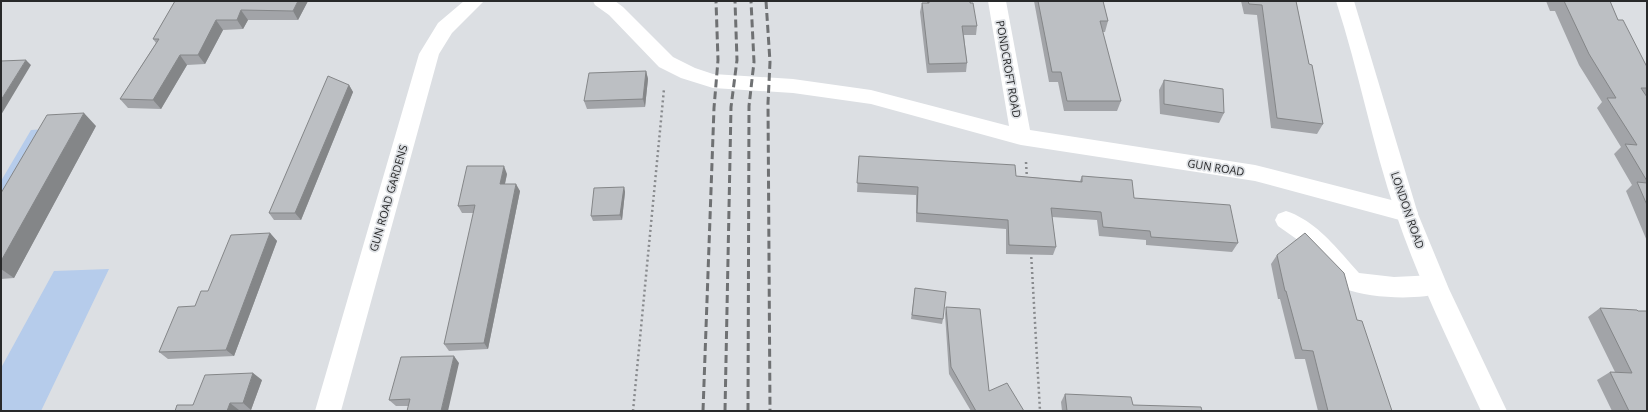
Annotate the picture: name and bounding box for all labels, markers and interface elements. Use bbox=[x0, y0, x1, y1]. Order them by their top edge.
street label: PONDCROFT ROAD bbox=[993, 19, 1025, 119]
street label: GUN ROAD GARDENS bbox=[366, 143, 410, 253]
street label: GUN ROAD bbox=[1186, 155, 1246, 179]
street label: LONDON ROAD bbox=[1388, 169, 1428, 251]

